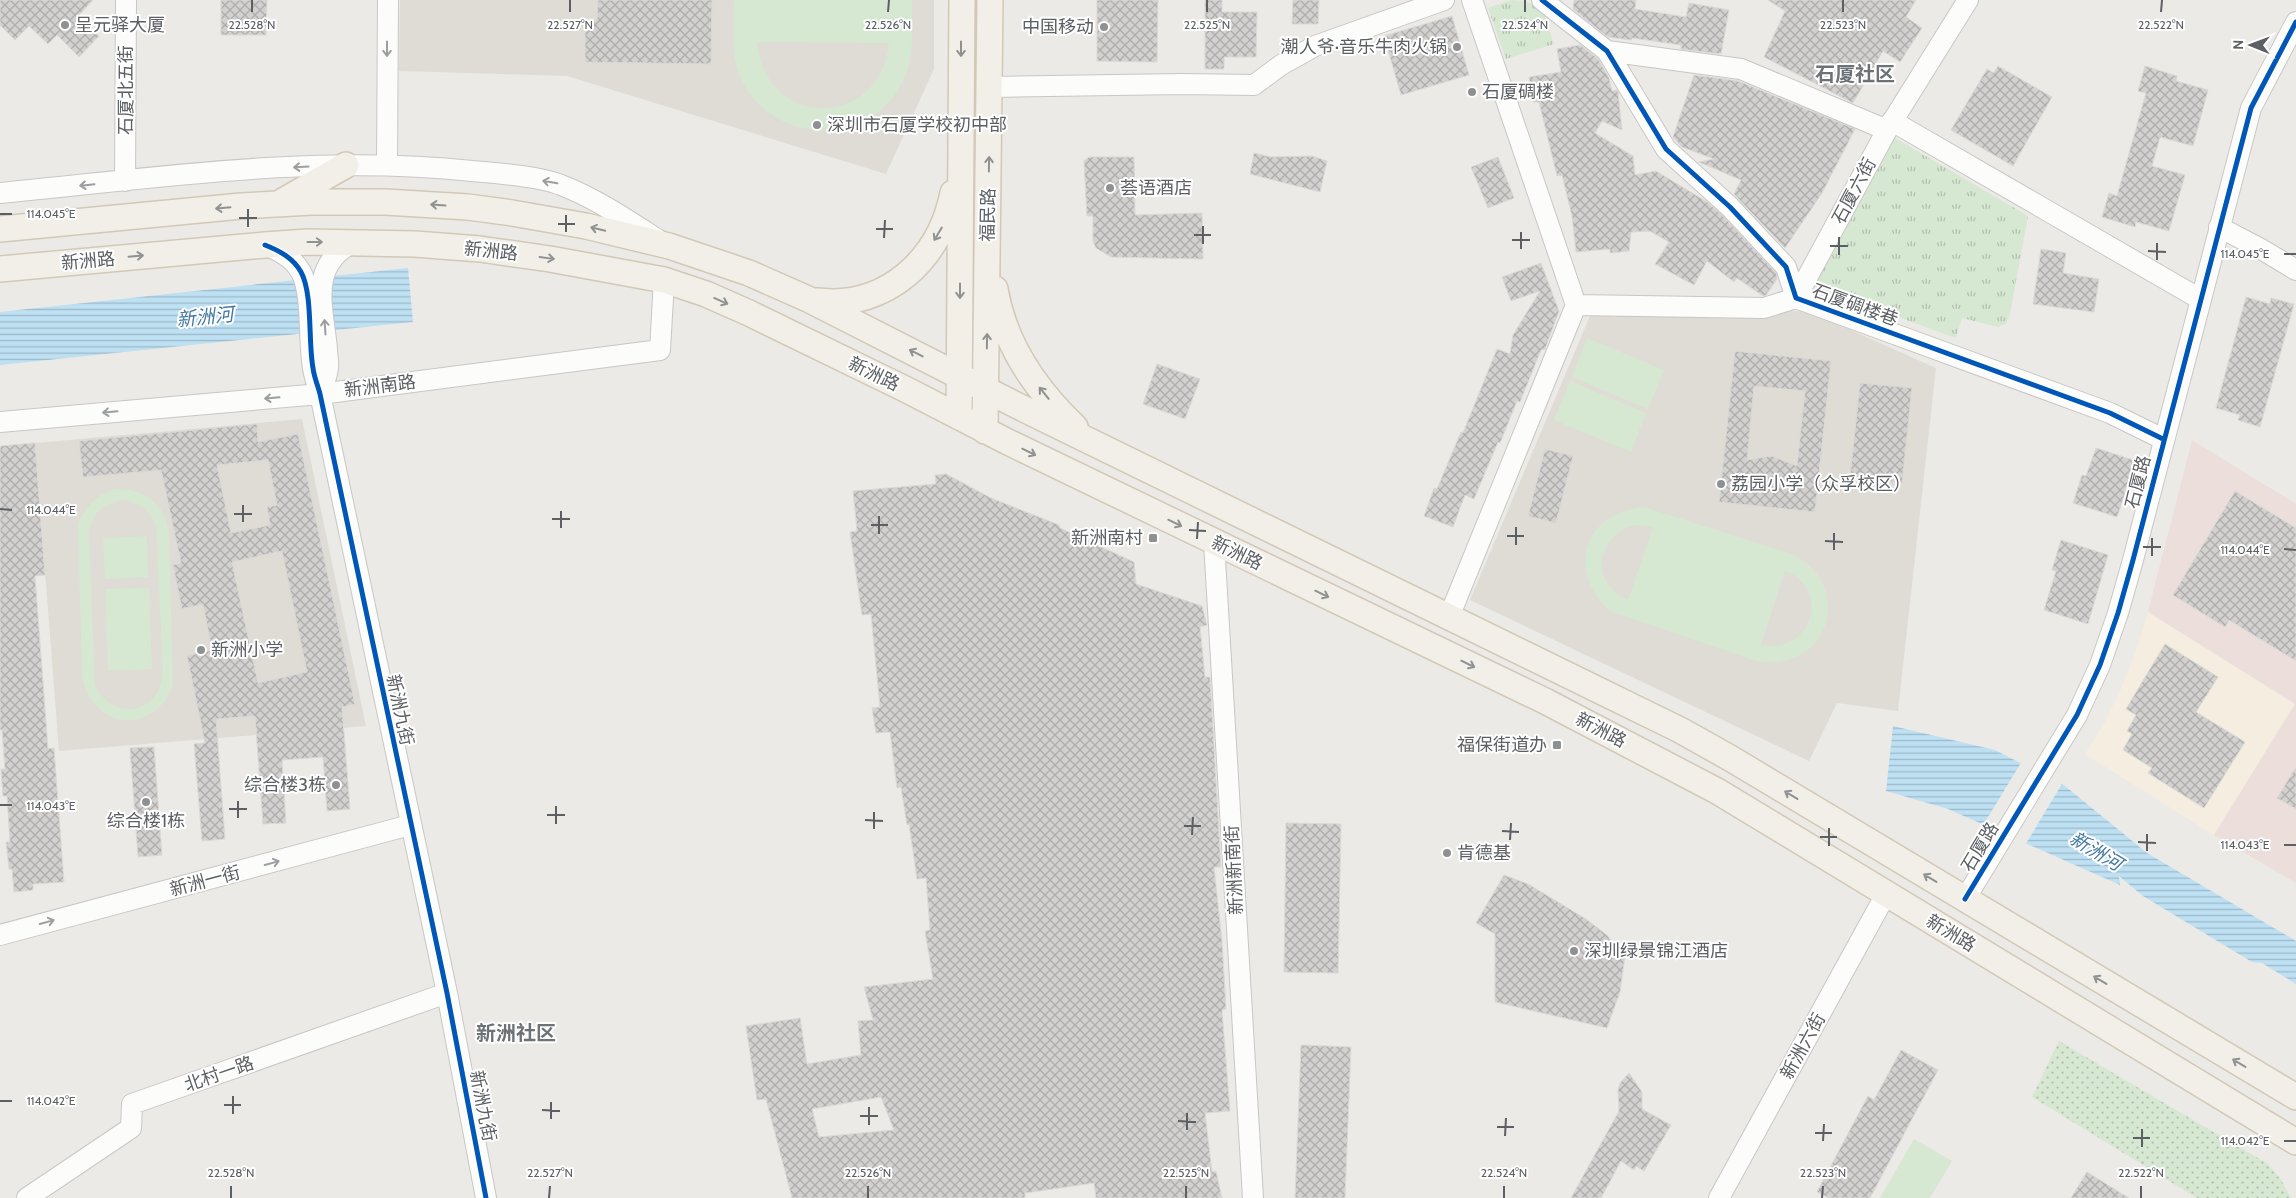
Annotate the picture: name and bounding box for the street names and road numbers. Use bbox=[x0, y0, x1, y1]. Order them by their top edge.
street label: 石厦北五街 bbox=[115, 45, 137, 135]
street label: 石厦六街 bbox=[1827, 154, 1881, 228]
street label: 福民路 bbox=[977, 188, 999, 242]
street label: 新洲路 bbox=[463, 237, 519, 265]
street label: 新洲路 bbox=[60, 248, 116, 274]
street label: 石厦碉楼巷 bbox=[1809, 279, 1901, 331]
street label: 新洲路 bbox=[845, 352, 903, 396]
street label: 新洲南路 bbox=[343, 371, 417, 401]
street label: 石厦路 bbox=[2121, 453, 2155, 511]
street label: 新洲路 bbox=[1208, 531, 1266, 575]
street label: 新洲九街 bbox=[382, 672, 418, 748]
street label: 新洲路 bbox=[1572, 708, 1630, 752]
street label: 石厦路 bbox=[1957, 818, 2003, 876]
street label: 新洲新南街 bbox=[1221, 824, 1247, 916]
street label: 新洲一街 bbox=[167, 861, 243, 901]
street label: 新洲路 bbox=[1922, 910, 1980, 956]
street label: 新洲六街 bbox=[1776, 1009, 1830, 1083]
street label: 北村一路 bbox=[181, 1052, 257, 1096]
street label: 新洲九街 bbox=[465, 1069, 501, 1143]

